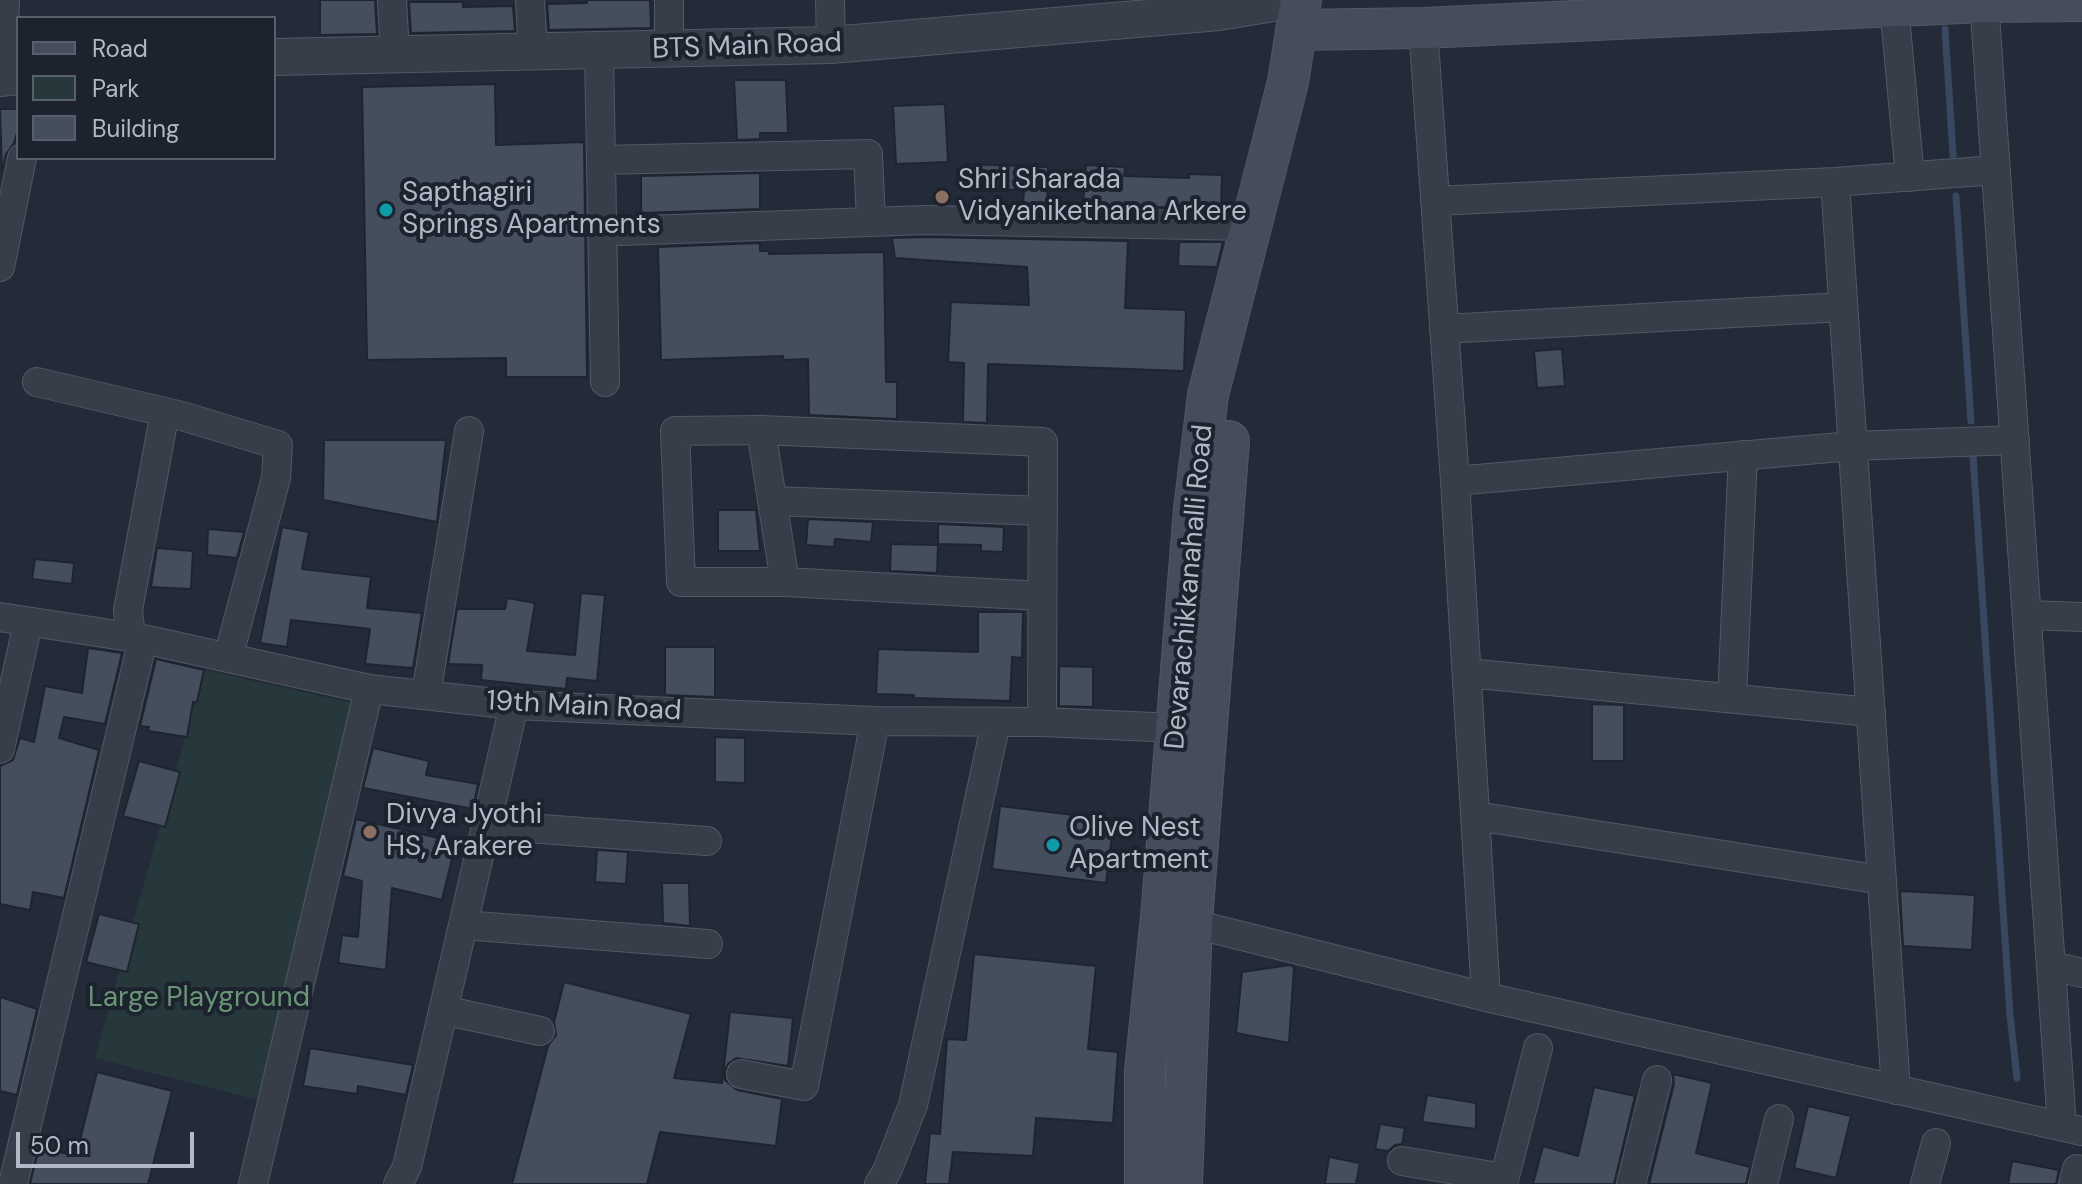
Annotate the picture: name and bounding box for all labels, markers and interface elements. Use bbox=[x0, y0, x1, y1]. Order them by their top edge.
legend bbox=[16, 16, 276, 160]
street label: BTS Main Road bbox=[652, 27, 842, 67]
text: Road bbox=[92, 33, 148, 64]
text: Park bbox=[92, 73, 139, 104]
text: Building bbox=[92, 113, 179, 144]
place label: Shri Sharada Vidyanikethana Arkere bbox=[958, 164, 1247, 230]
place label: Sapthagiri Springs Apartments bbox=[402, 177, 661, 243]
marker: Shri Sharada Vidyanikethana Arkere bbox=[933, 188, 951, 206]
marker: Sapthagiri Springs Apartments bbox=[377, 201, 395, 219]
street label: Devarachikkanahalli Road bbox=[1159, 423, 1221, 751]
street label: 19th Main Road bbox=[486, 685, 682, 729]
place label: Divya Jyothi HS, Arakere bbox=[386, 799, 542, 865]
place label: Olive Nest Apartment bbox=[1069, 812, 1210, 878]
marker: Divya Jyothi HS, Arakere bbox=[361, 823, 379, 841]
marker: Olive Nest Apartment bbox=[1044, 836, 1062, 854]
park label: Large Playground bbox=[88, 982, 310, 1016]
scale bar bbox=[20, 1116, 198, 1166]
text: 50 m bbox=[30, 1130, 89, 1161]

